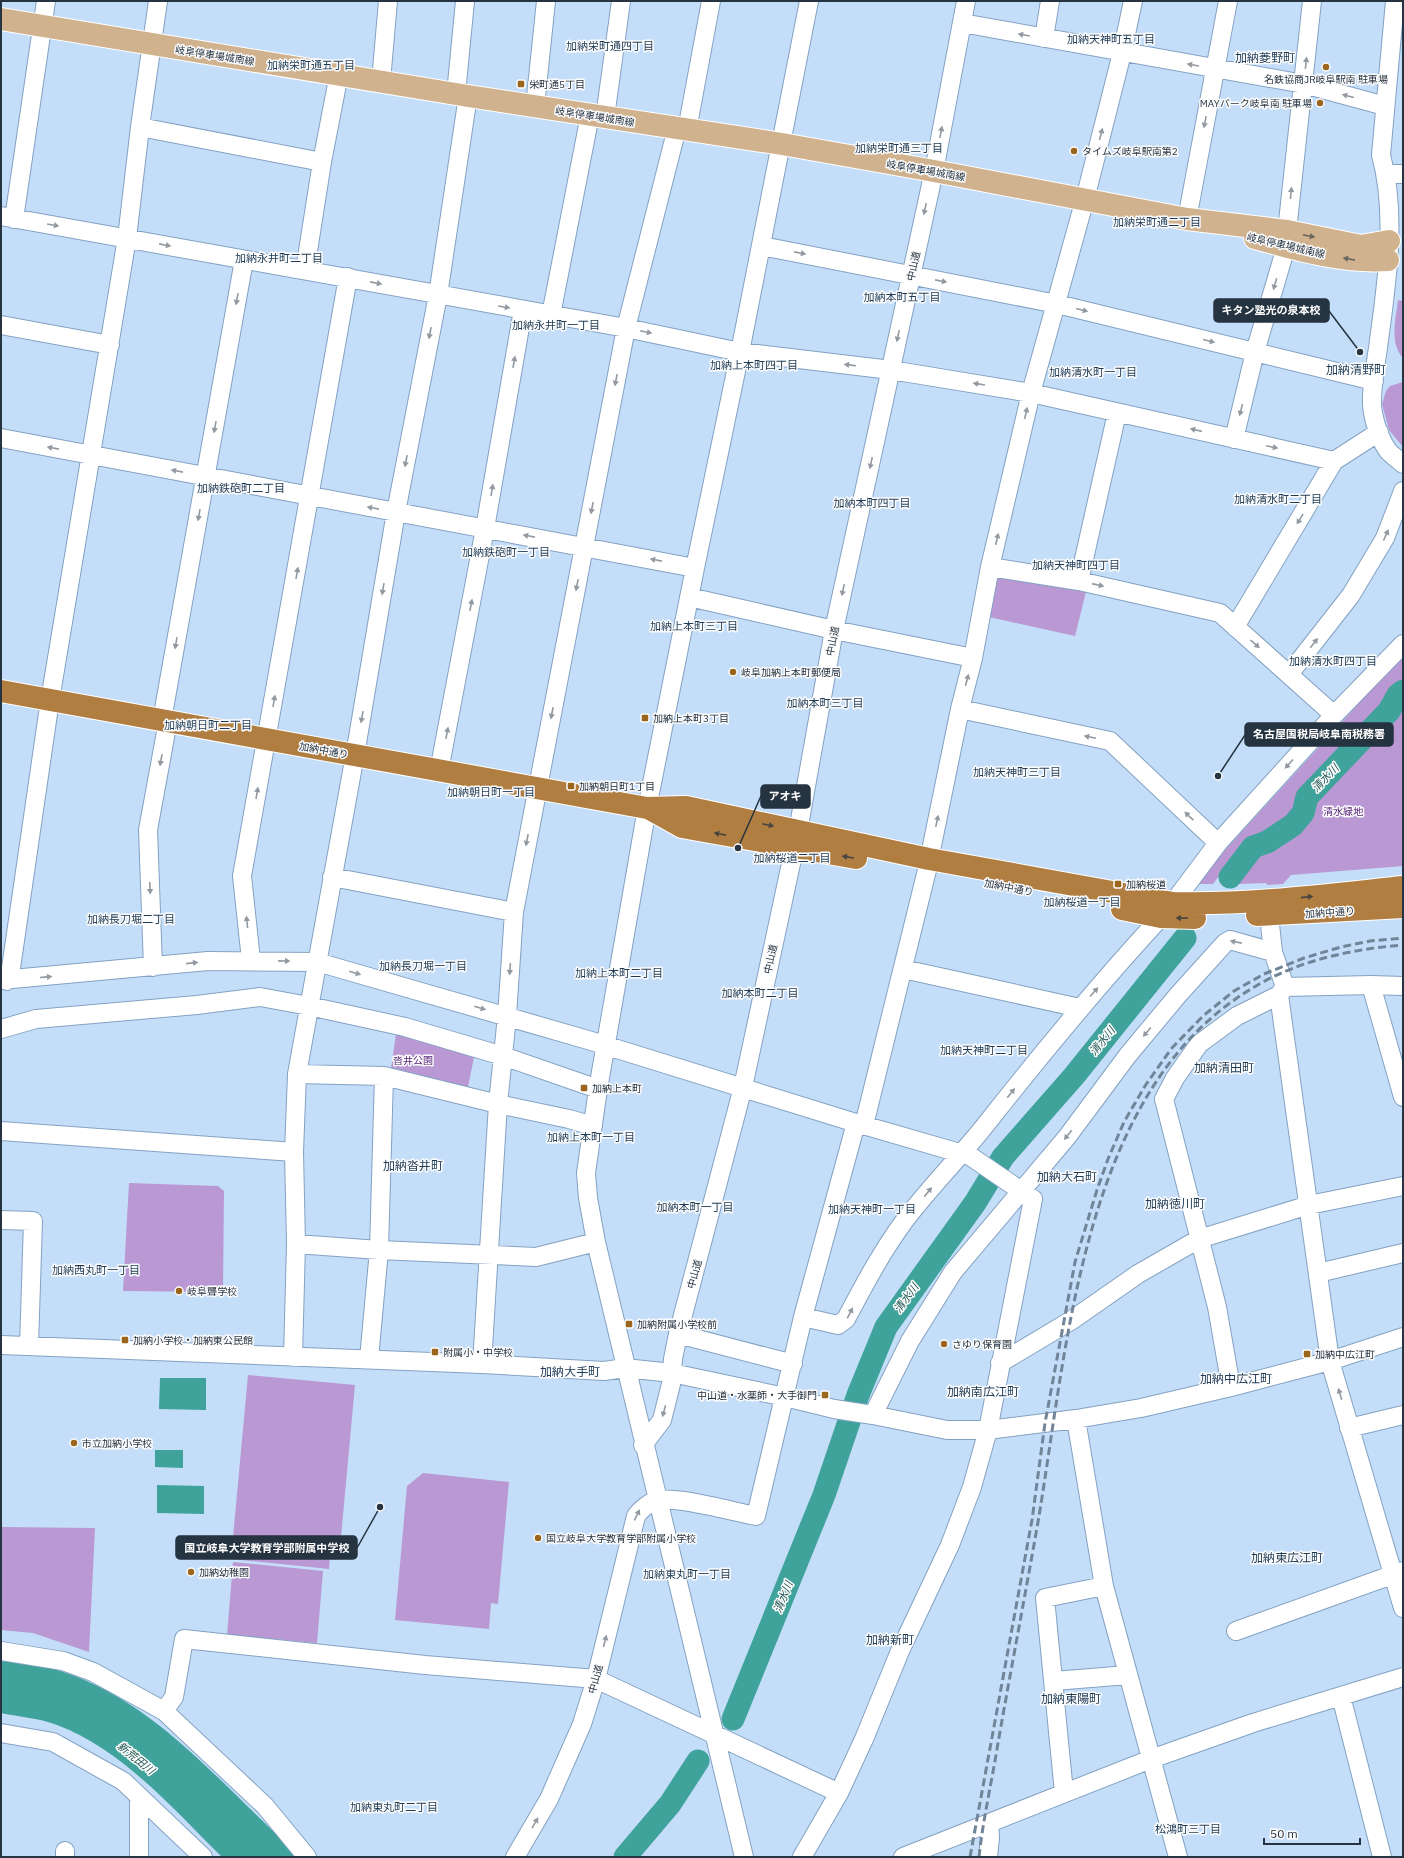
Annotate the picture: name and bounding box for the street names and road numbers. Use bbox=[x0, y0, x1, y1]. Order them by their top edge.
street label: 岐阜停車場城南線 bbox=[174, 43, 255, 68]
street label: 岐阜停車場城南線 bbox=[554, 104, 635, 129]
street label: 岐阜停車場城南線 bbox=[885, 157, 966, 184]
street label: 岐阜停車場城南線 bbox=[1245, 230, 1326, 261]
street label: 中山道 bbox=[904, 250, 923, 282]
street label: 中山道 bbox=[823, 625, 842, 657]
street label: 加納中通り bbox=[298, 740, 350, 761]
street label: 加納中通り bbox=[983, 876, 1035, 899]
street label: 加納中通り bbox=[1305, 904, 1355, 921]
street label: 中山道 bbox=[761, 943, 780, 975]
street label: 中山道 bbox=[684, 1258, 705, 1290]
street label: 中山道 bbox=[585, 1663, 606, 1695]

